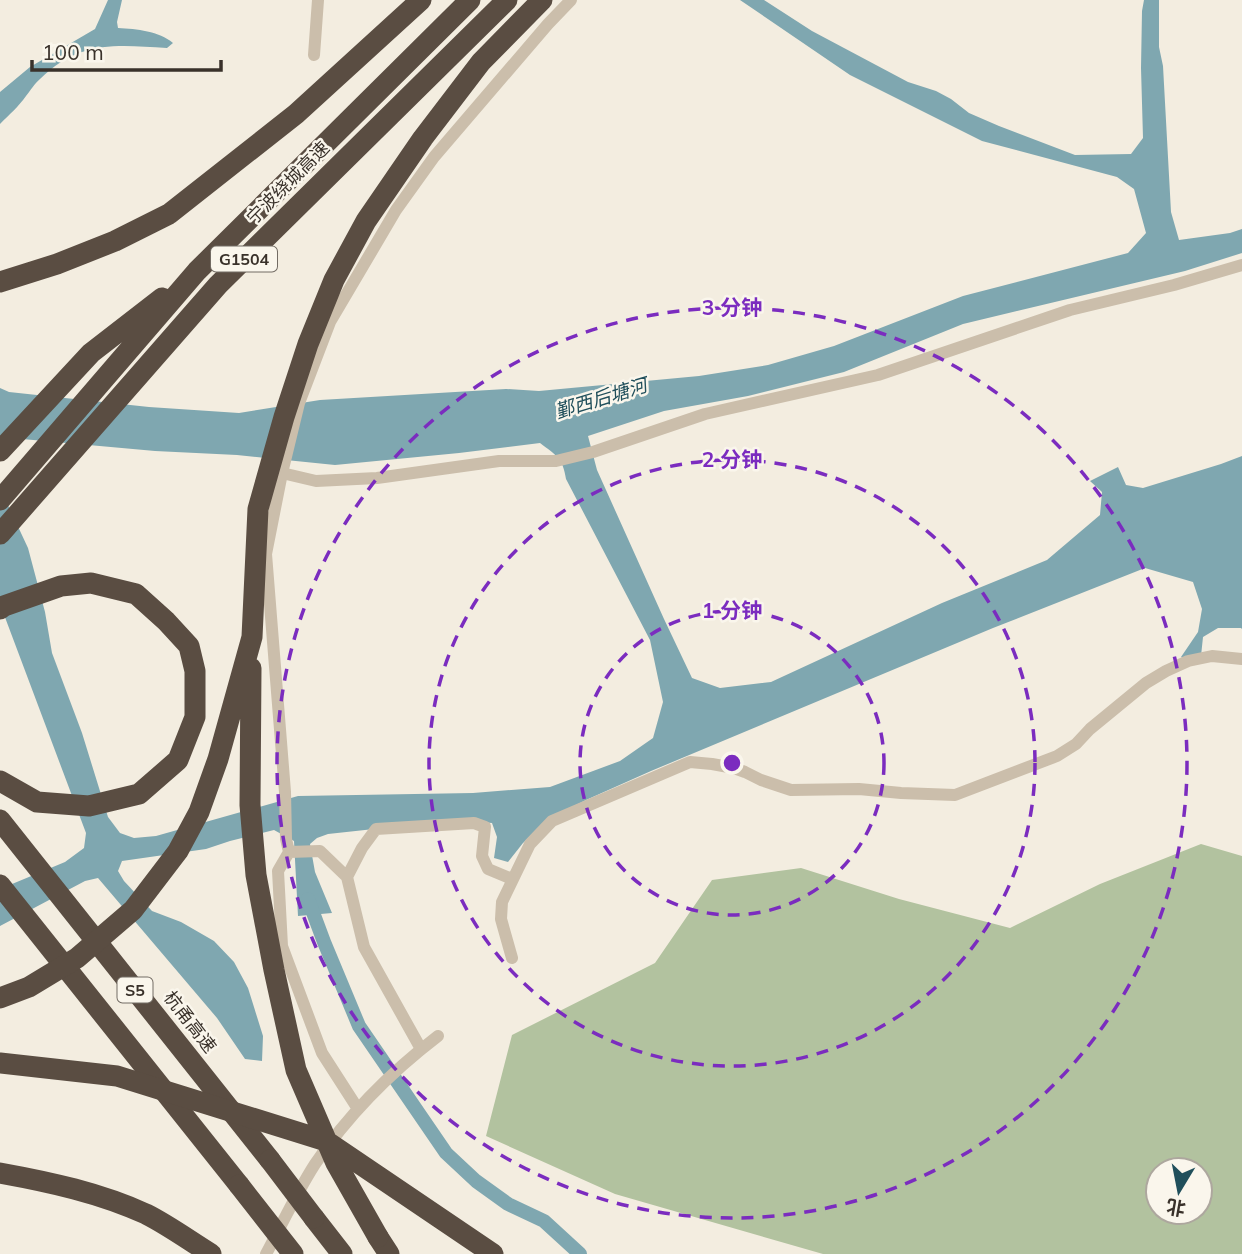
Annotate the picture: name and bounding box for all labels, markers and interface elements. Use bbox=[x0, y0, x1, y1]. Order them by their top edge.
scale bar bbox=[32, 28, 220, 72]
text: 100 m bbox=[42, 39, 104, 65]
street label: 宁波绕城高速 bbox=[241, 136, 334, 229]
road number: G1504 bbox=[211, 246, 277, 272]
text: 3 分钟 bbox=[702, 294, 762, 320]
water label: 鄞西后塘河 bbox=[552, 371, 654, 423]
text: 2 分钟 bbox=[702, 446, 762, 472]
text: 1 分钟 bbox=[702, 597, 762, 623]
centre of rings bbox=[720, 751, 744, 775]
road number: S5 bbox=[118, 978, 152, 1002]
street label: 杭甬高速 bbox=[159, 986, 222, 1057]
north arrow bbox=[1144, 1156, 1214, 1226]
text: 北 bbox=[1165, 1194, 1187, 1221]

